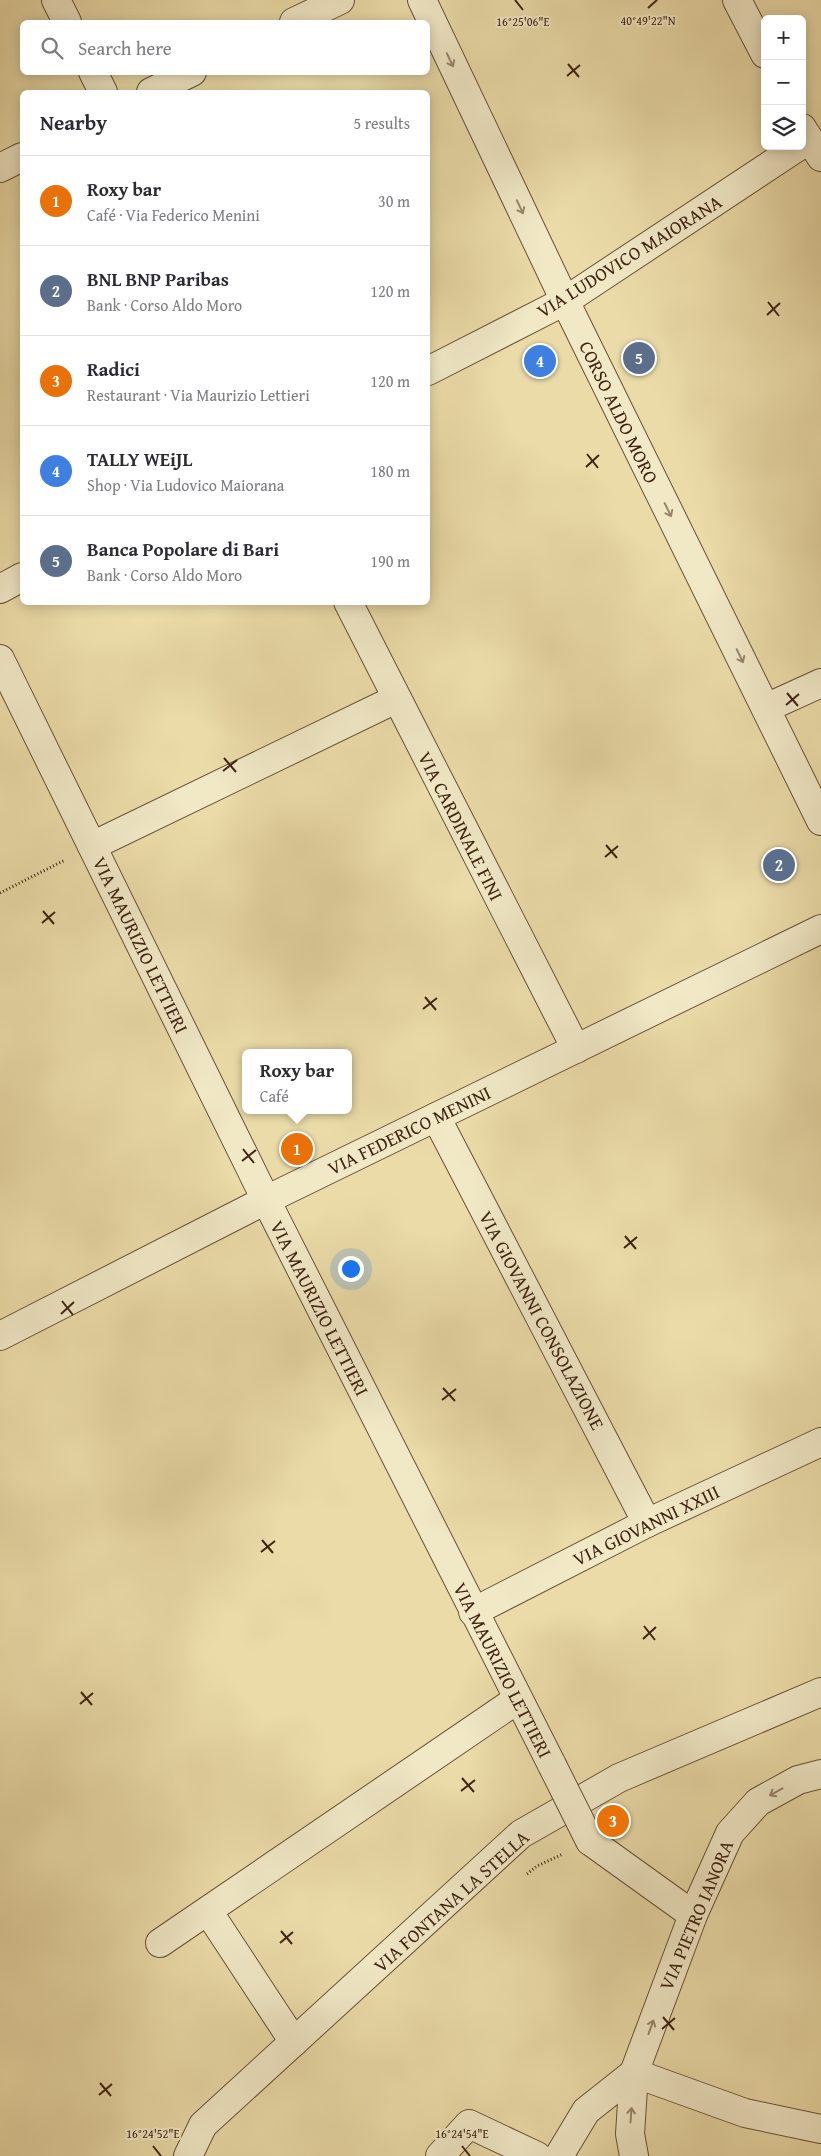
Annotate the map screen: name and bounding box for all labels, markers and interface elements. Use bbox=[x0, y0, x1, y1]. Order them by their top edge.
text: 40°49'22"N bbox=[620, 12, 676, 29]
text: 16°25'06"E bbox=[496, 13, 550, 30]
map controls bbox=[761, 15, 806, 150]
button: + bbox=[761, 15, 806, 60]
search box bbox=[20, 20, 430, 75]
icon: search bbox=[38, 34, 66, 62]
text: Search here bbox=[78, 34, 172, 62]
one-way arrow bbox=[446, 52, 455, 67]
button: − bbox=[761, 60, 806, 105]
button: layers bbox=[761, 105, 806, 150]
text: Nearby bbox=[40, 107, 107, 138]
text: 5 results bbox=[353, 111, 410, 135]
text: Roxy bar bbox=[87, 175, 161, 203]
street label: VIA LUDOVICO MAIORANA bbox=[531, 187, 727, 324]
text: 1 bbox=[52, 189, 60, 213]
text: 30 m bbox=[378, 189, 410, 213]
one-way arrow bbox=[516, 199, 525, 214]
text: Café · Via Federico Menini bbox=[87, 203, 260, 227]
text: BNL BNP Paribas bbox=[87, 265, 229, 293]
text: 2 bbox=[52, 279, 60, 303]
text: 120 m bbox=[370, 279, 410, 303]
text: Bank · Corso Aldo Moro bbox=[87, 293, 242, 317]
street label: CORSO ALDO MORO bbox=[572, 336, 666, 488]
pin: 5 bbox=[623, 339, 655, 377]
pin: 4 bbox=[524, 342, 556, 380]
text: Radici bbox=[87, 355, 140, 383]
text: 3 bbox=[52, 369, 60, 393]
text: 120 m bbox=[370, 369, 410, 393]
text: Restaurant · Via Maurizio Lettieri bbox=[87, 383, 310, 407]
text: TALLY WEiJL bbox=[87, 445, 192, 473]
text: 4 bbox=[52, 459, 60, 483]
text: 180 m bbox=[370, 459, 410, 483]
text: Shop · Via Ludovico Maiorana bbox=[87, 473, 284, 497]
one-way arrow bbox=[664, 502, 673, 517]
text: Banca Popolare di Bari bbox=[87, 535, 279, 563]
text: 5 bbox=[52, 549, 60, 573]
text: 190 m bbox=[370, 549, 410, 573]
text: Bank · Corso Aldo Moro bbox=[87, 563, 242, 587]
one-way arrow bbox=[736, 648, 745, 663]
street label: VIA CARDINALE FINI bbox=[411, 747, 511, 906]
pin: 2 bbox=[763, 846, 795, 884]
street label: VIA MAURIZIO LETTIERI bbox=[86, 852, 196, 1038]
popup bbox=[242, 1049, 352, 1114]
text: Roxy bar bbox=[260, 1056, 334, 1084]
street label: VIA FEDERICO MENINI bbox=[323, 1078, 496, 1182]
text: Café bbox=[260, 1084, 289, 1108]
pin: 1 bbox=[281, 1130, 313, 1168]
street label: VIA GIOVANNI CONSOLAZIONE bbox=[472, 1206, 612, 1435]
street label: VIA MAURIZIO LETTIERI bbox=[264, 1215, 377, 1401]
your location bbox=[338, 1256, 364, 1282]
street label: VIA GIOVANNI XXIII bbox=[568, 1477, 724, 1573]
street label: VIA MAURIZIO LETTIERI bbox=[447, 1577, 560, 1763]
one-way arrow bbox=[770, 1787, 784, 1797]
pin: 3 bbox=[597, 1802, 629, 1840]
street label: VIA FONTANA LA STELLA bbox=[367, 1823, 535, 1979]
street label: VIA PIETRO IANORA bbox=[652, 1835, 740, 1994]
one-way arrow bbox=[647, 2020, 656, 2036]
one-way arrow bbox=[626, 2107, 636, 2123]
text: 16°24'52"E bbox=[126, 2125, 180, 2142]
text: 16°24'54"E bbox=[435, 2125, 489, 2142]

